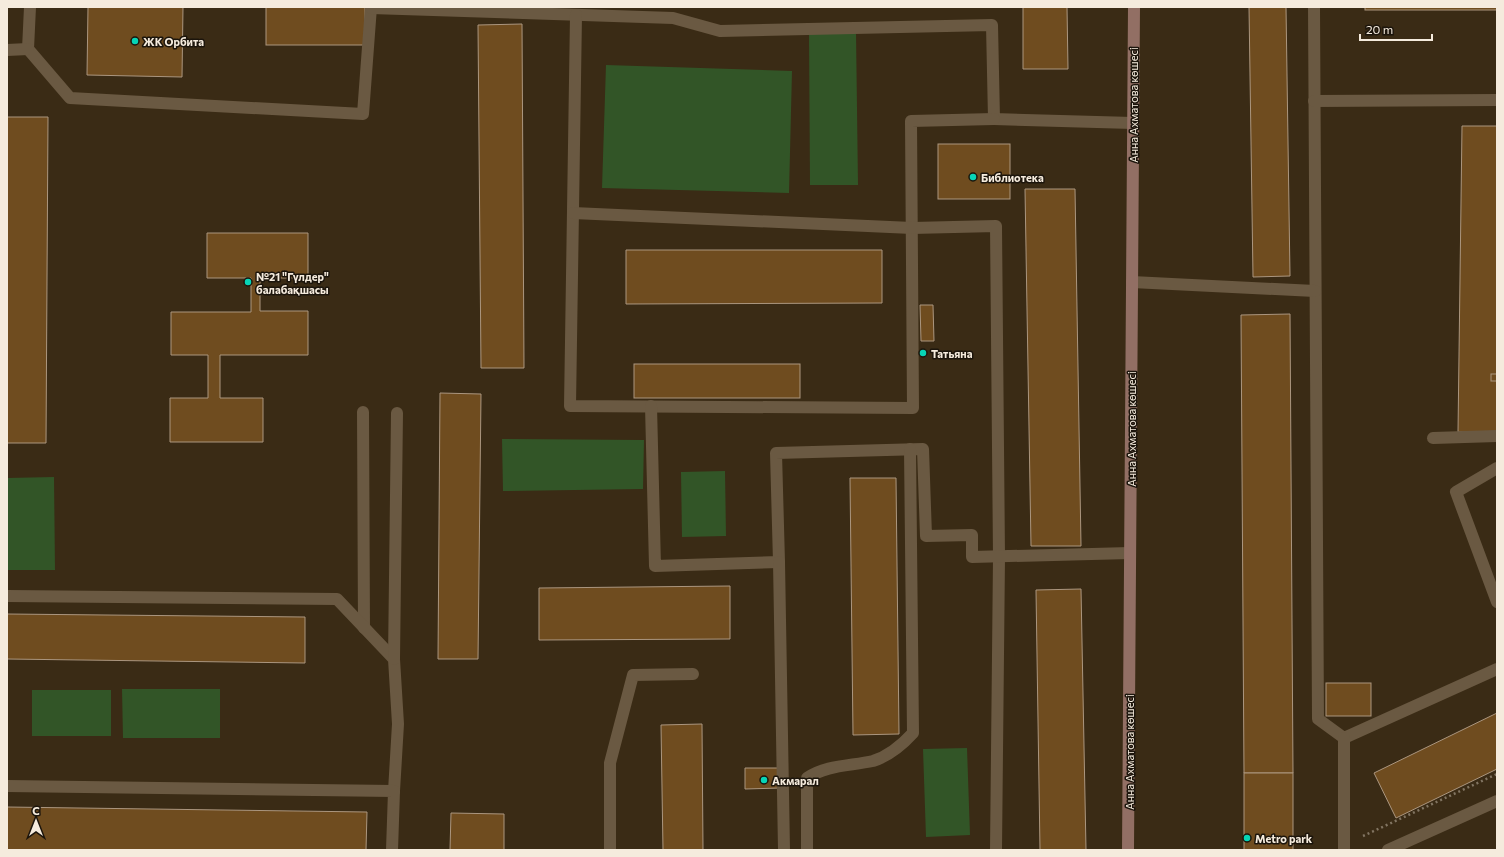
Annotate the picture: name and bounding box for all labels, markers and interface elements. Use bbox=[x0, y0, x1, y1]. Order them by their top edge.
scale bar bbox=[1360, 16, 1432, 42]
text: 20 m bbox=[1366, 22, 1393, 36]
place label: ЖК Орбита bbox=[143, 35, 204, 48]
marker: ЖК Орбита bbox=[130, 36, 140, 46]
street label: Анна Ахматова көшесі bbox=[1127, 47, 1140, 163]
place label: Библиотека bbox=[981, 171, 1044, 184]
marker: Библиотека bbox=[968, 172, 978, 182]
place label: №21 "Гүлдер" балабақшасы bbox=[256, 270, 329, 296]
marker: №21 "Гүлдер" балабақшасы bbox=[243, 277, 253, 287]
place label: Татьяна bbox=[931, 347, 973, 360]
marker: Татьяна bbox=[918, 348, 928, 358]
street label: Анна Ахматова көшесі bbox=[1125, 371, 1138, 487]
street label: Анна Ахматова көшесі bbox=[1123, 694, 1136, 810]
place label: Акмарал bbox=[772, 774, 819, 787]
marker: Акмарал bbox=[759, 775, 769, 785]
north arrow bbox=[16, 801, 56, 841]
text: С bbox=[32, 804, 40, 817]
place label: Metro park bbox=[1255, 832, 1313, 845]
marker: Metro park bbox=[1242, 833, 1252, 843]

